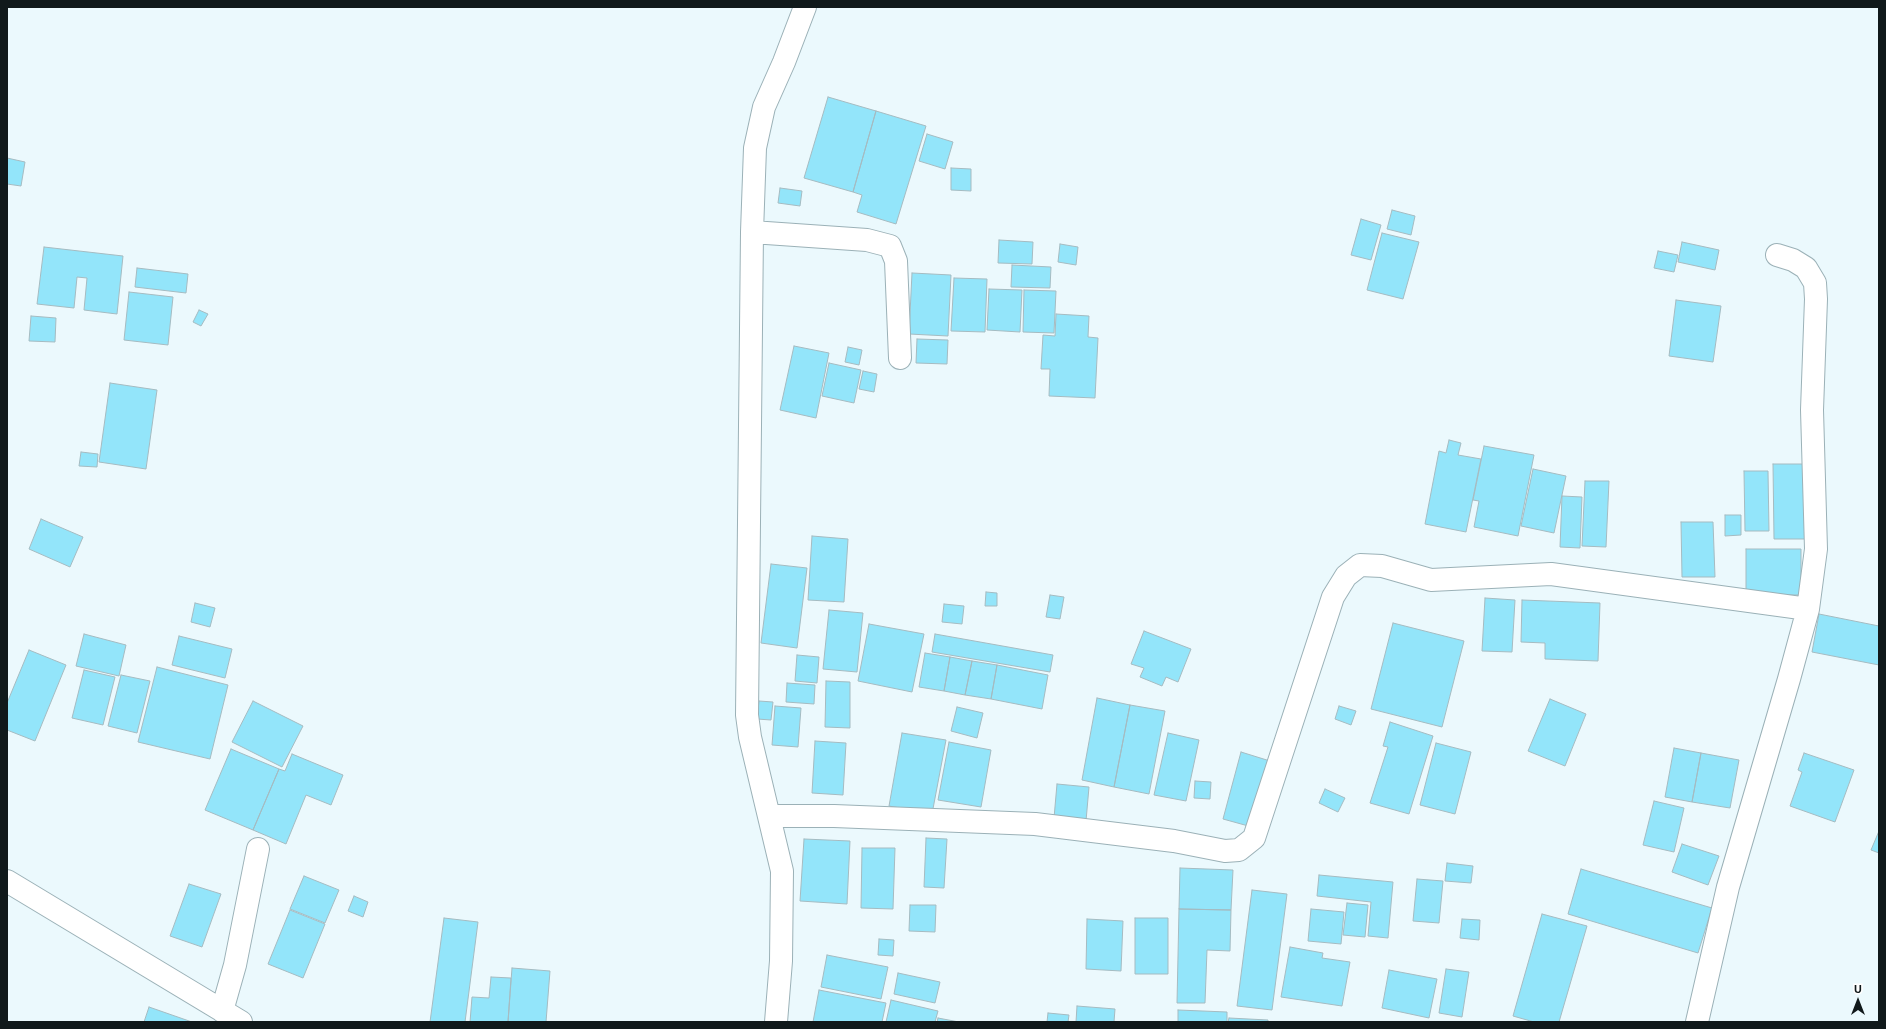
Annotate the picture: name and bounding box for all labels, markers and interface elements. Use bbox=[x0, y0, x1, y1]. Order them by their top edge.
north arrow bbox=[1838, 981, 1878, 1021]
text: U bbox=[1854, 981, 1862, 996]

